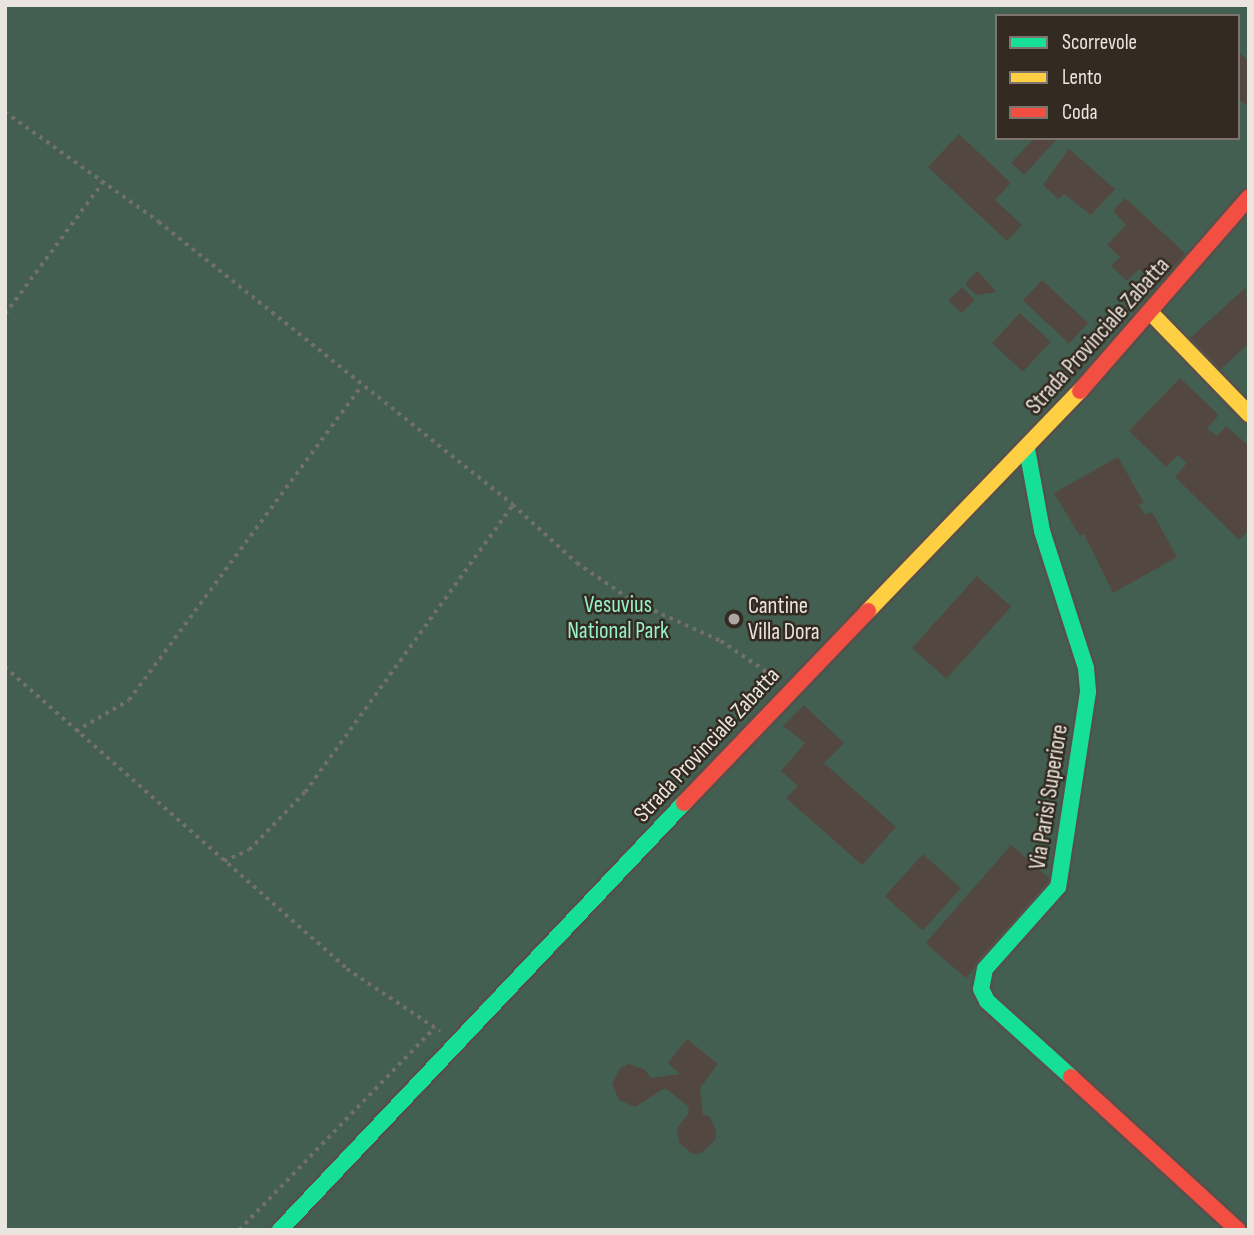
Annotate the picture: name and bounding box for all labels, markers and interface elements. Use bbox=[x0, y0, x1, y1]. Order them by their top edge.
legend bbox=[995, 14, 1240, 140]
text: Scorrevole bbox=[1062, 30, 1137, 55]
text: Lento bbox=[1062, 65, 1102, 90]
text: Coda bbox=[1062, 100, 1098, 125]
street label: Strada Provinciale Zabatta bbox=[1020, 252, 1176, 420]
park label: Vesuvius National Park bbox=[567, 591, 669, 645]
place label: Cantine Villa Dora bbox=[748, 592, 820, 646]
marker: Cantine Villa Dora bbox=[726, 611, 742, 627]
street label: Strada Provinciale Zabatta bbox=[628, 662, 786, 828]
street label: Via Parisi Superiore bbox=[1024, 722, 1074, 872]

